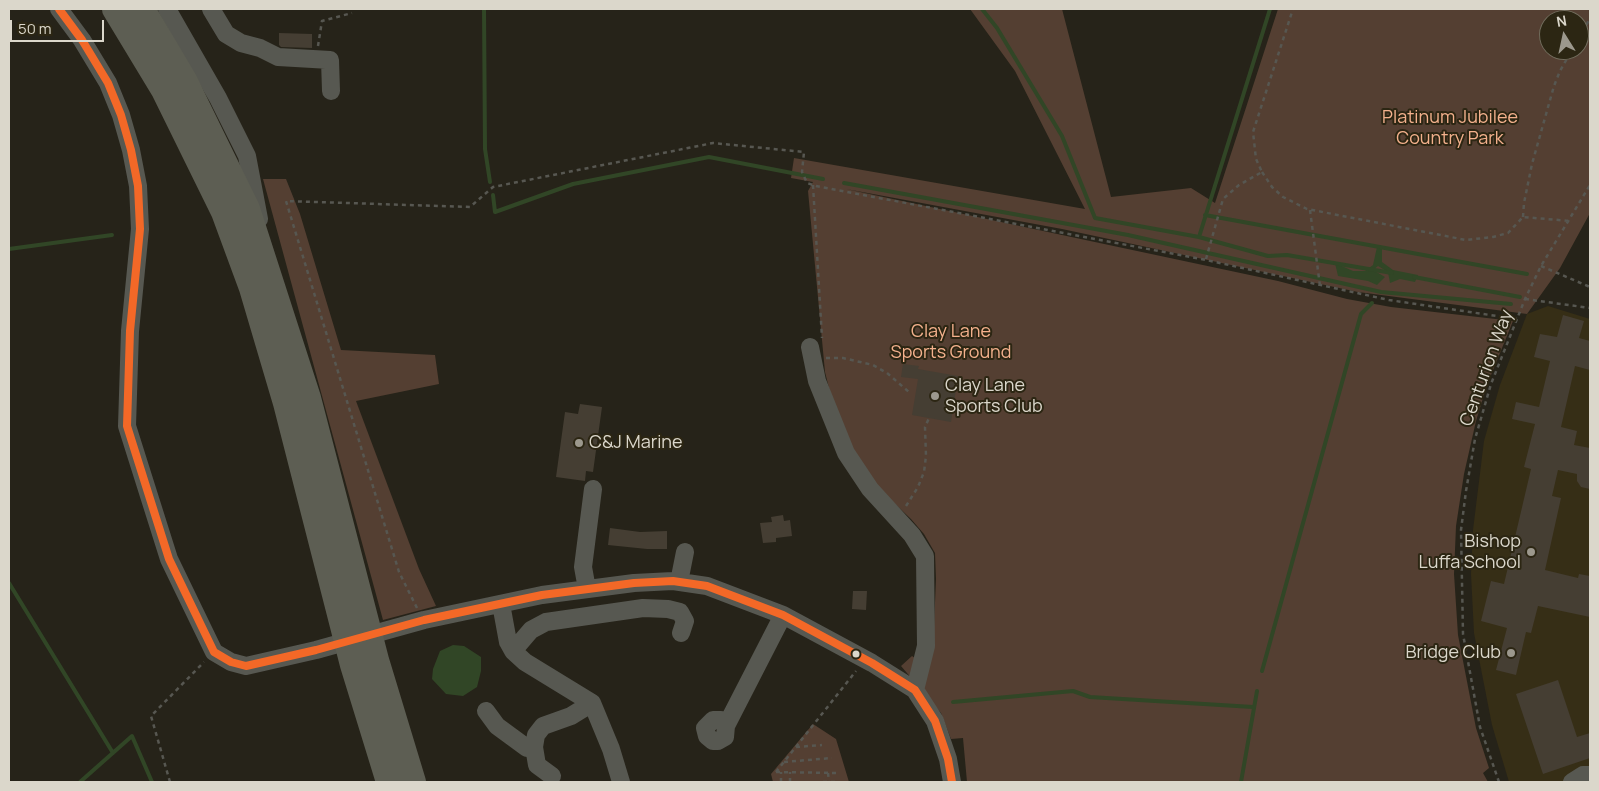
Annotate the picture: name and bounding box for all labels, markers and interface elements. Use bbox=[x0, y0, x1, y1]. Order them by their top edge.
scale bar bbox=[12, 10, 106, 42]
north arrow bbox=[1539, 10, 1589, 60]
text: N bbox=[1555, 10, 1568, 31]
text: 50 m bbox=[18, 18, 52, 39]
park label: Platinum Jubilee Country Park bbox=[1382, 107, 1518, 150]
street label: Centurion Way bbox=[1456, 307, 1518, 429]
park label: Clay Lane Sports Ground bbox=[891, 321, 1011, 364]
place label: Clay Lane Sports Club bbox=[945, 375, 1043, 418]
marker: Clay Lane Sports Club bbox=[929, 390, 941, 402]
place label: C&J Marine bbox=[589, 432, 683, 454]
marker: C&J Marine bbox=[573, 437, 585, 449]
place label: Bishop Luffa School bbox=[1419, 531, 1521, 574]
marker: Bishop Luffa School bbox=[1525, 546, 1537, 558]
place label: Bridge Club bbox=[1405, 642, 1501, 664]
marker: Bridge Club bbox=[1505, 647, 1517, 659]
unlabelled marker bbox=[851, 649, 861, 659]

